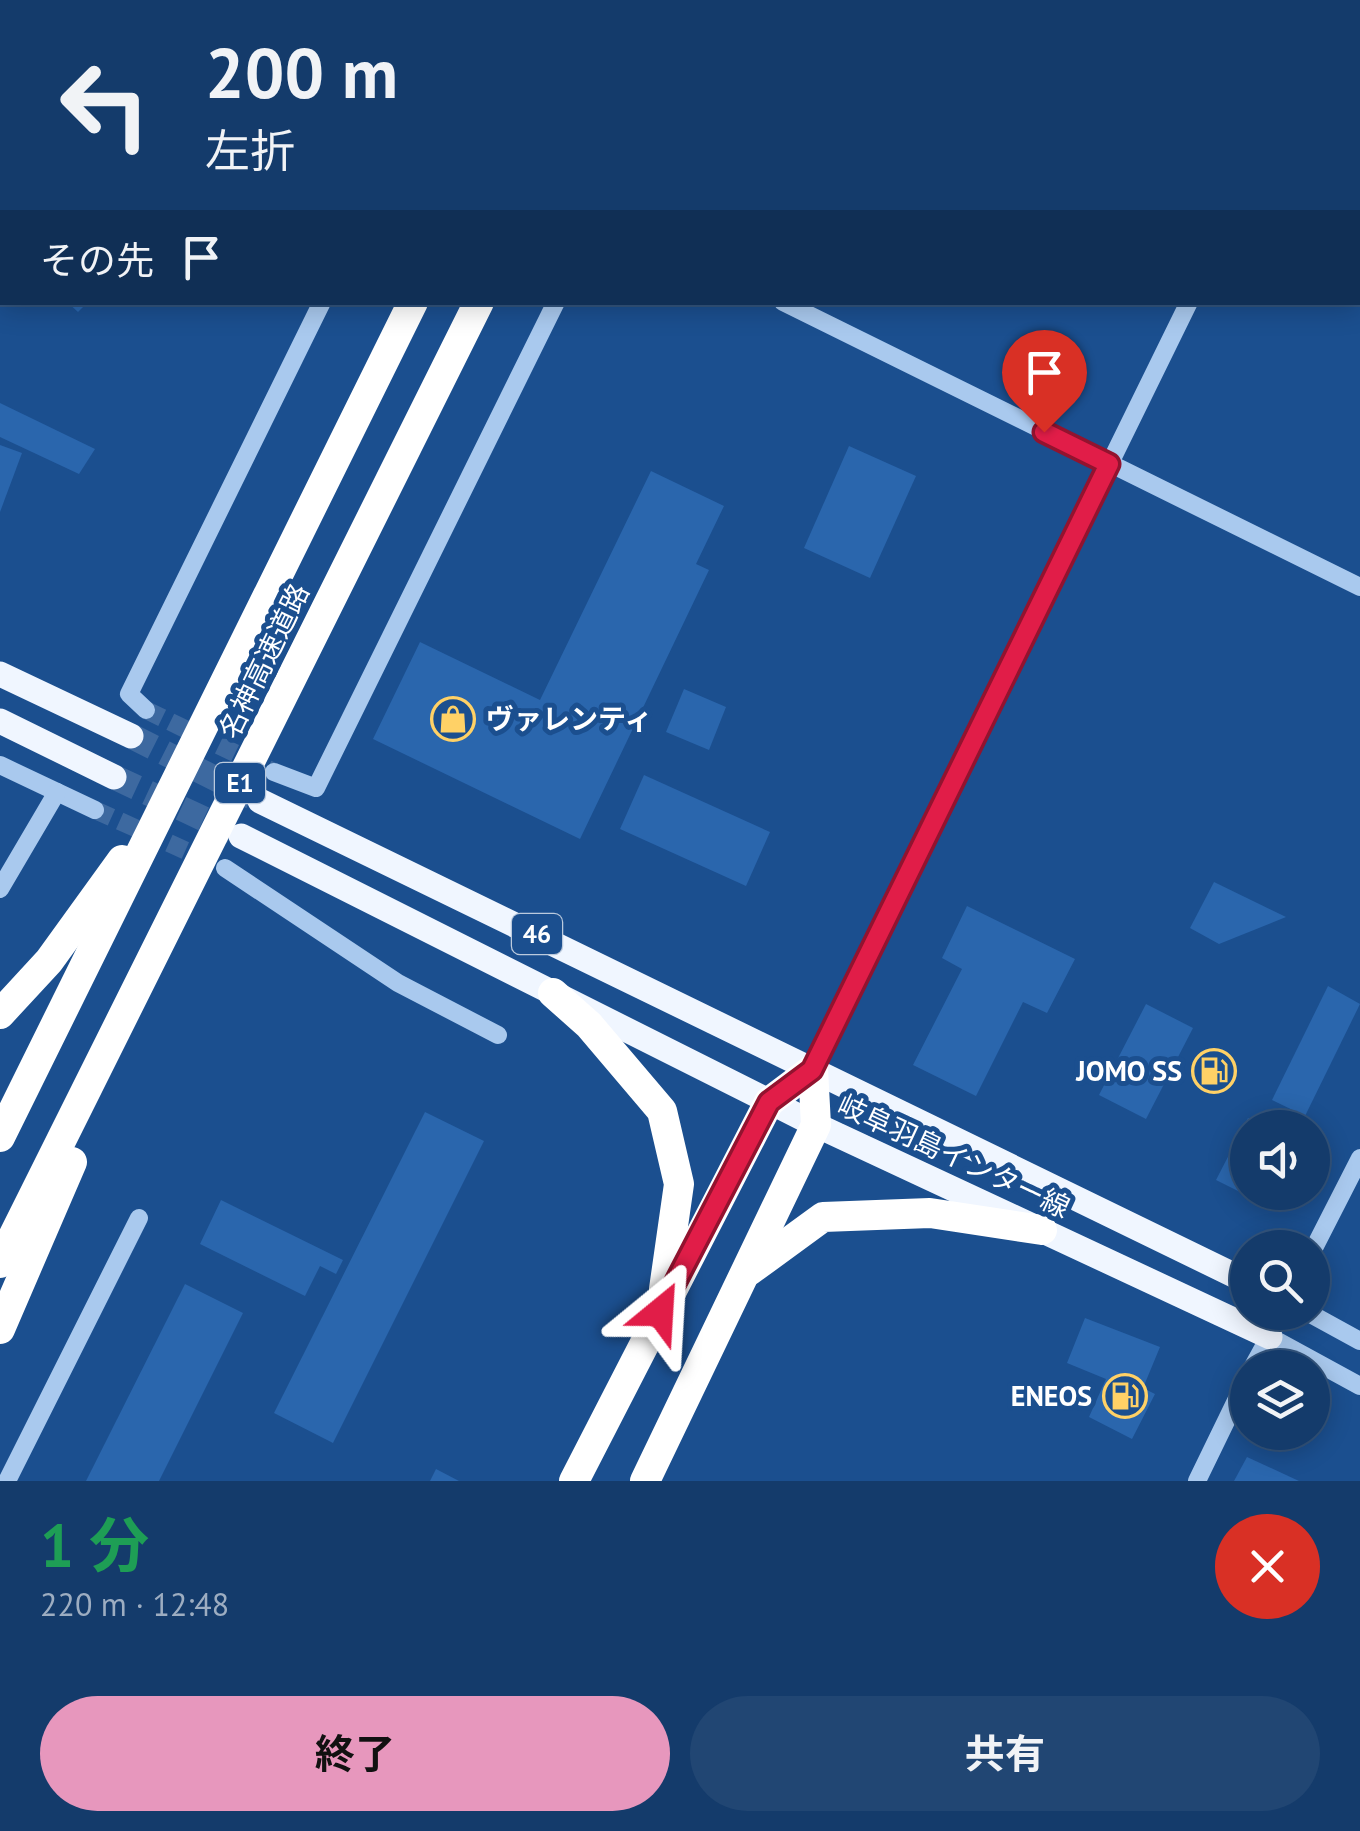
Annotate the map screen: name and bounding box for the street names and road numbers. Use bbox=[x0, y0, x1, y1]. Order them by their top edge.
street label: 名神高速道路 bbox=[210, 577, 317, 744]
road number: E1 bbox=[215, 763, 265, 803]
road number: 46 bbox=[512, 914, 562, 954]
street label: 岐阜羽島インター線 bbox=[832, 1086, 1076, 1226]

